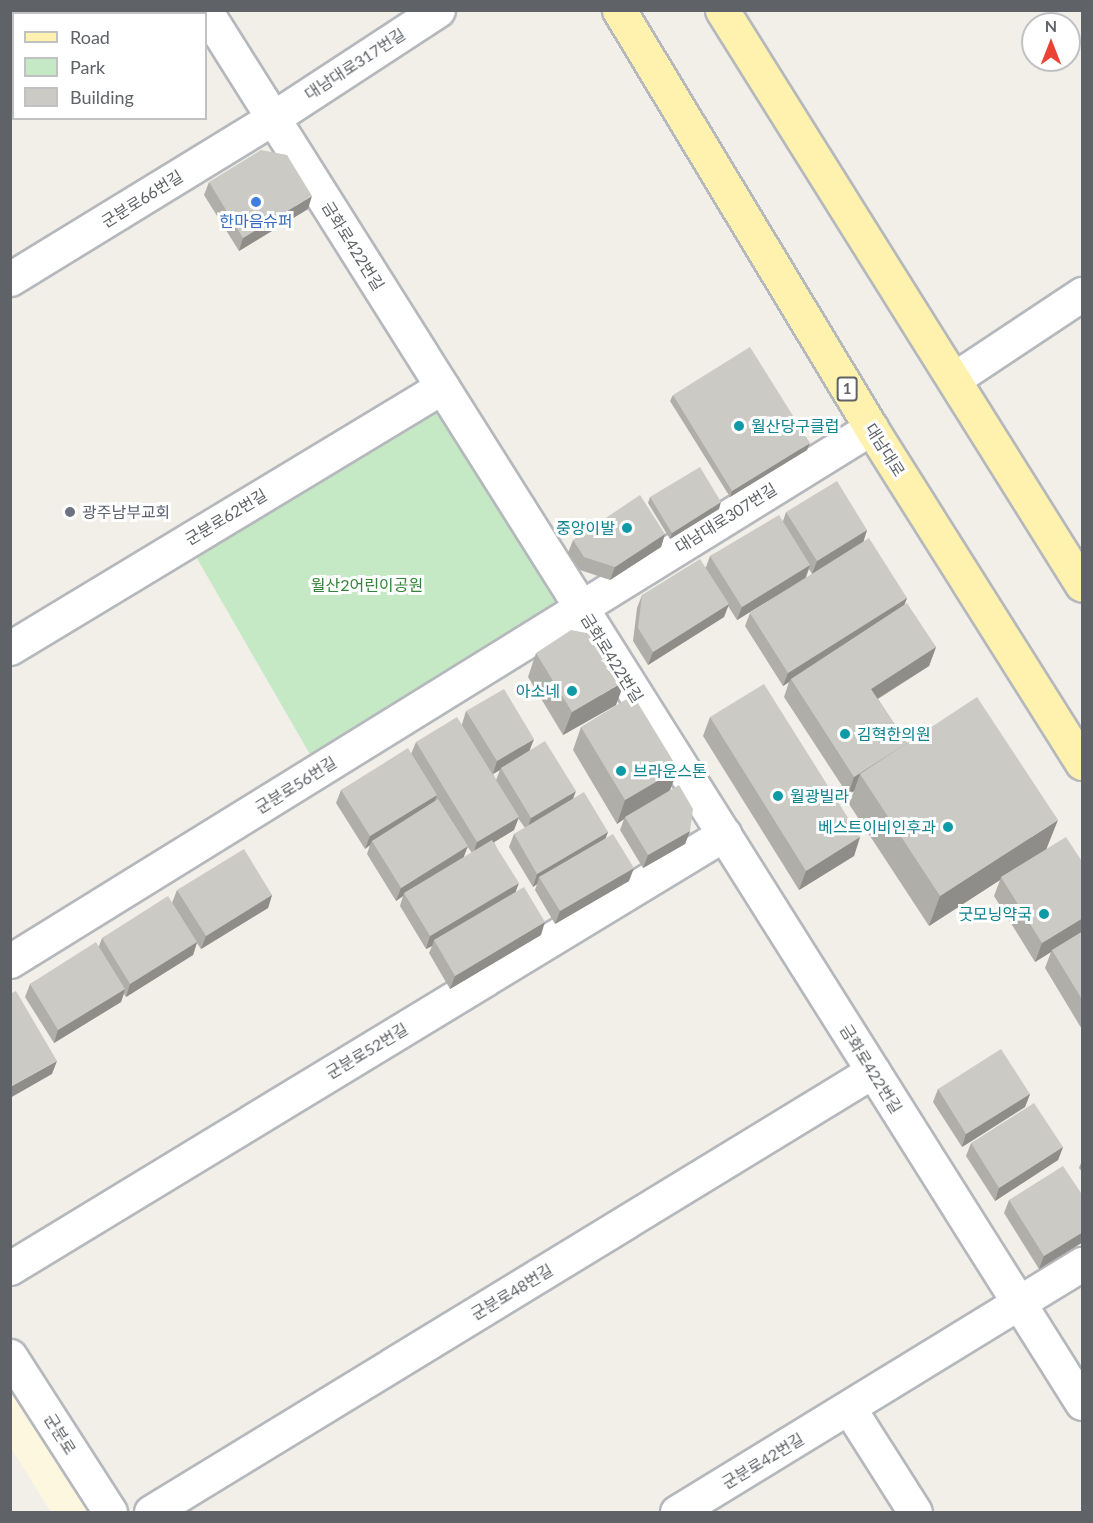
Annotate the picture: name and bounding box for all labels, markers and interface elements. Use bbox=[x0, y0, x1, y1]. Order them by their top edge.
legend bbox=[12, 12, 207, 120]
north arrow bbox=[1021, 12, 1081, 72]
text: N bbox=[1045, 16, 1057, 35]
street label: 대남대로317번길 bbox=[301, 24, 409, 104]
text: Road bbox=[70, 26, 110, 48]
text: Park bbox=[70, 56, 105, 78]
text: Building bbox=[70, 86, 134, 108]
street label: 군분로66번길 bbox=[98, 166, 186, 232]
marker: 한마음슈퍼 bbox=[249, 195, 263, 209]
street label: 금화로422번길 bbox=[318, 198, 388, 294]
place label: 한마음슈퍼 bbox=[219, 211, 293, 231]
road number: 1 bbox=[836, 377, 858, 401]
place label: 월산당구클럽 bbox=[751, 416, 839, 436]
marker: 월산당구클럽 bbox=[732, 419, 746, 433]
street label: 대남대로 bbox=[861, 420, 909, 480]
street label: 대남대로307번길 bbox=[672, 479, 780, 557]
street label: 군분로62번길 bbox=[182, 485, 270, 549]
place label: 광주남부교회 bbox=[82, 502, 170, 522]
marker: 광주남부교회 bbox=[63, 505, 77, 519]
place label: 중앙이발 bbox=[556, 518, 615, 538]
marker: 중앙이발 bbox=[620, 521, 634, 535]
park label: 월산2어린이공원 bbox=[311, 575, 423, 595]
street label: 금화로422번길 bbox=[577, 610, 647, 706]
place label: 아소네 bbox=[516, 681, 560, 701]
marker: 아소네 bbox=[565, 684, 579, 698]
place label: 김혁한의원 bbox=[857, 724, 931, 744]
marker: 김혁한의원 bbox=[838, 727, 852, 741]
street label: 군분로56번길 bbox=[252, 752, 340, 818]
place label: 브라운스톤 bbox=[633, 761, 707, 781]
marker: 브라운스톤 bbox=[614, 764, 628, 778]
place label: 월광빌라 bbox=[790, 786, 849, 806]
marker: 월광빌라 bbox=[771, 789, 785, 803]
place label: 베스트이비인후과 bbox=[818, 817, 936, 837]
marker: 베스트이비인후과 bbox=[941, 820, 955, 834]
place label: 굿모닝약국 bbox=[958, 904, 1032, 924]
marker: 굿모닝약국 bbox=[1037, 907, 1051, 921]
street label: 군분로52번길 bbox=[323, 1019, 411, 1083]
street label: 금화로422번길 bbox=[836, 1021, 906, 1117]
street label: 군분로48번길 bbox=[468, 1260, 556, 1324]
street label: 군분로 bbox=[40, 1410, 80, 1458]
street label: 군분로42번길 bbox=[719, 1429, 807, 1493]

